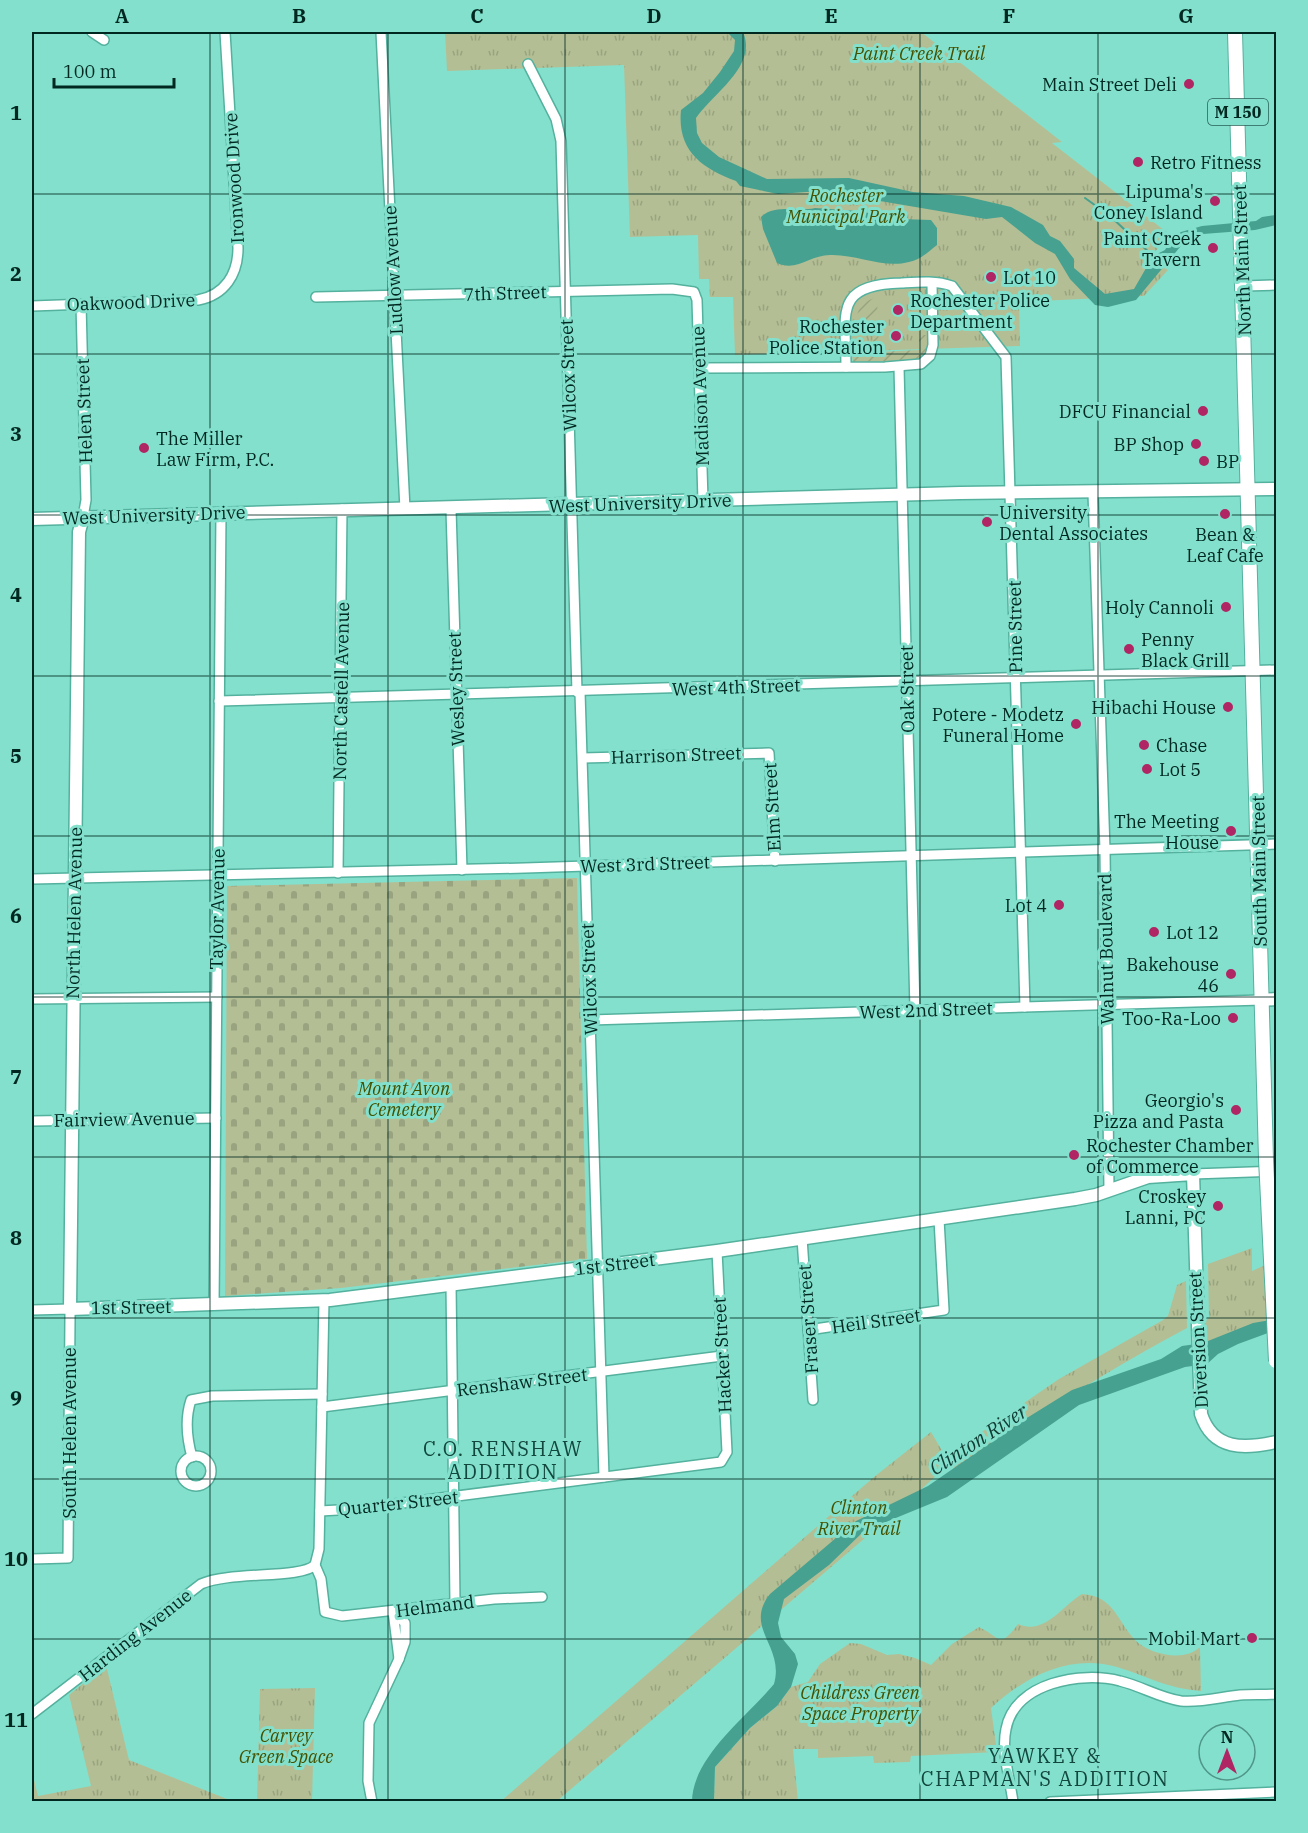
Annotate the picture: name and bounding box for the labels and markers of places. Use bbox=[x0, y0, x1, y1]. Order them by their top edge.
place label: Main Street Deli bbox=[1042, 73, 1177, 96]
marker: Main Street Deli bbox=[1182, 77, 1196, 91]
place label: Retro Fitness bbox=[1150, 151, 1262, 174]
marker: Retro Fitness bbox=[1131, 155, 1145, 169]
place label: Lipuma's Coney Island bbox=[1094, 180, 1203, 224]
marker: Lipuma's Coney Island bbox=[1208, 194, 1222, 208]
place label: Paint Creek Tavern bbox=[1103, 227, 1201, 271]
marker: Paint Creek Tavern bbox=[1206, 241, 1220, 255]
place label: Lot 10 bbox=[1003, 266, 1056, 289]
marker: Lot 10 bbox=[984, 270, 998, 284]
place label: Rochester Police Department bbox=[910, 289, 1050, 333]
marker: Rochester Police Department bbox=[891, 303, 905, 317]
place label: Rochester Police Station bbox=[769, 315, 884, 359]
marker: Rochester Police Station bbox=[889, 329, 903, 343]
place label: DFCU Financial bbox=[1059, 400, 1191, 423]
marker: DFCU Financial bbox=[1196, 404, 1210, 418]
place label: The Miller Law Firm, P.C. bbox=[156, 427, 274, 471]
place label: BP Shop bbox=[1114, 433, 1184, 456]
marker: BP Shop bbox=[1189, 437, 1203, 451]
marker: The Miller Law Firm, P.C. bbox=[137, 441, 151, 455]
place label: BP bbox=[1216, 450, 1239, 473]
marker: BP bbox=[1197, 454, 1211, 468]
place label: University Dental Associates bbox=[999, 501, 1148, 545]
marker: Bean & Leaf Cafe bbox=[1218, 507, 1232, 521]
marker: University Dental Associates bbox=[980, 515, 994, 529]
place label: Bean & Leaf Cafe bbox=[1186, 523, 1264, 567]
place label: Holy Cannoli bbox=[1105, 596, 1214, 619]
marker: Holy Cannoli bbox=[1219, 600, 1233, 614]
place label: Penny Black Grill bbox=[1141, 628, 1230, 672]
marker: Penny Black Grill bbox=[1122, 642, 1136, 656]
place label: Hibachi House bbox=[1091, 696, 1216, 719]
marker: Hibachi House bbox=[1221, 700, 1235, 714]
place label: Potere - Modetz Funeral Home bbox=[932, 703, 1064, 747]
marker: Potere - Modetz Funeral Home bbox=[1069, 717, 1083, 731]
place label: Chase bbox=[1156, 734, 1207, 757]
marker: Chase bbox=[1137, 738, 1151, 752]
place label: Lot 5 bbox=[1159, 758, 1201, 781]
marker: Lot 5 bbox=[1140, 762, 1154, 776]
place label: The Meeting House bbox=[1114, 810, 1219, 854]
marker: The Meeting House bbox=[1224, 824, 1238, 838]
place label: Lot 4 bbox=[1005, 894, 1047, 917]
marker: Lot 4 bbox=[1052, 898, 1066, 912]
place label: Lot 12 bbox=[1166, 921, 1219, 944]
marker: Lot 12 bbox=[1147, 925, 1161, 939]
place label: Bakehouse 46 bbox=[1126, 953, 1219, 997]
marker: Bakehouse 46 bbox=[1224, 967, 1238, 981]
place label: Too-Ra-Loo bbox=[1122, 1007, 1221, 1030]
marker: Too-Ra-Loo bbox=[1226, 1011, 1240, 1025]
place label: Georgio's Pizza and Pasta bbox=[1093, 1089, 1224, 1133]
marker: Georgio's Pizza and Pasta bbox=[1229, 1103, 1243, 1117]
place label: Rochester Chamber of Commerce bbox=[1086, 1134, 1254, 1178]
marker: Rochester Chamber of Commerce bbox=[1067, 1148, 1081, 1162]
place label: Croskey Lanni, PC bbox=[1125, 1185, 1206, 1229]
marker: Croskey Lanni, PC bbox=[1211, 1199, 1225, 1213]
place label: Mobil Mart bbox=[1148, 1627, 1240, 1650]
marker: Mobil Mart bbox=[1245, 1631, 1259, 1645]

